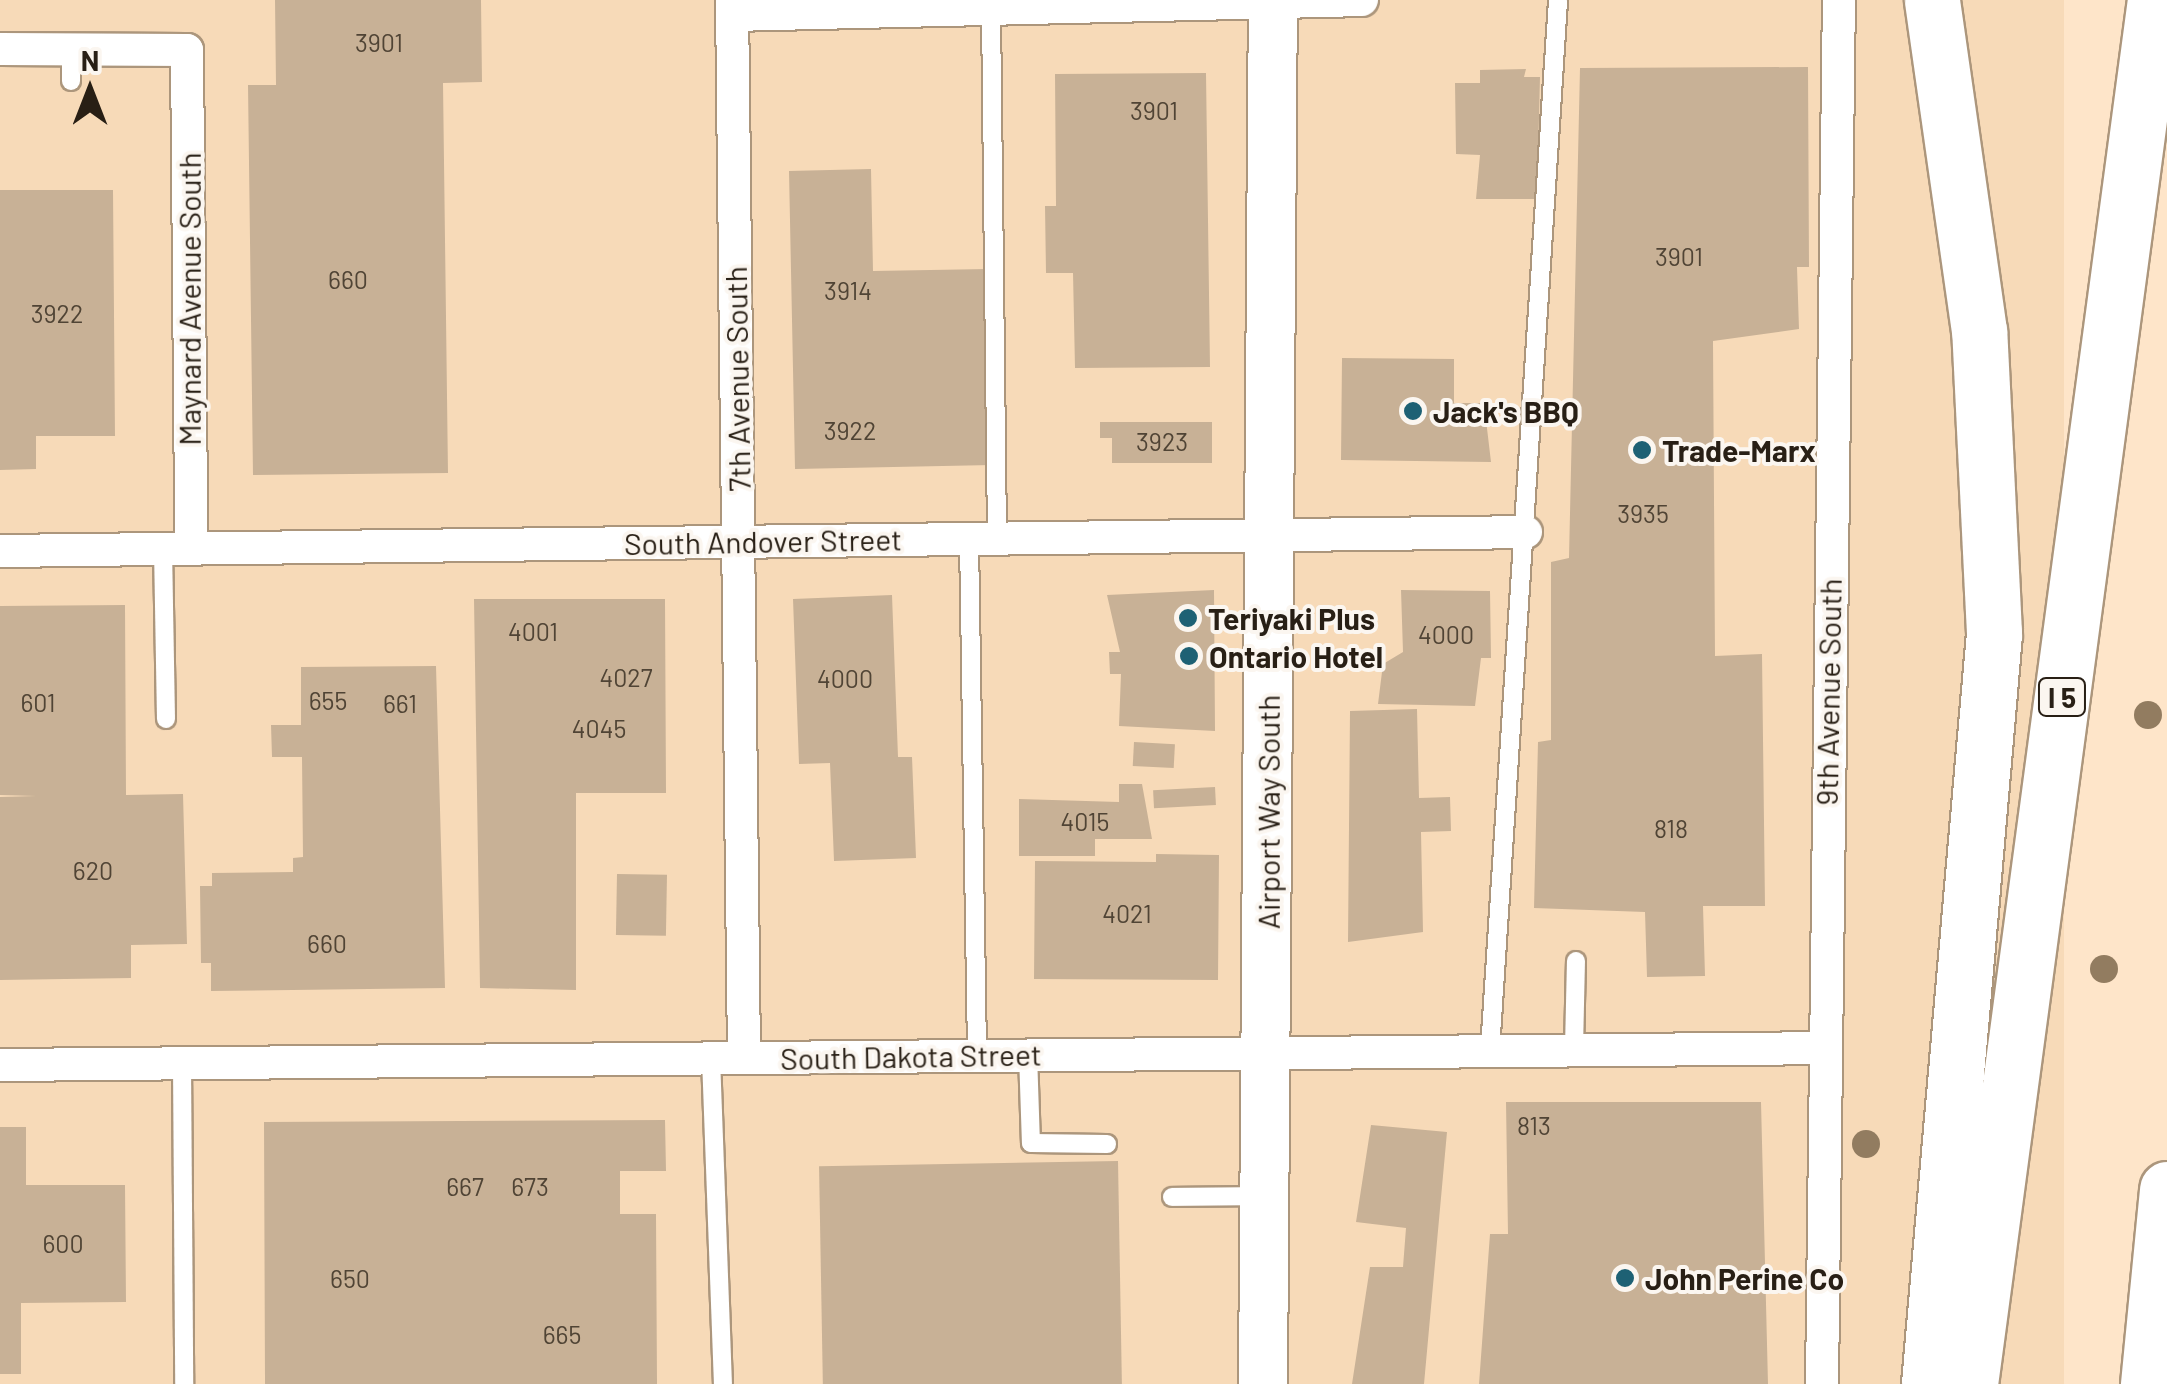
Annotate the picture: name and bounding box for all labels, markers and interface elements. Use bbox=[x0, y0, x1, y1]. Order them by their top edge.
house number: 3901 bbox=[355, 27, 403, 57]
north arrow bbox=[40, 40, 140, 140]
text: N bbox=[81, 43, 99, 77]
house number: 3901 bbox=[1130, 95, 1178, 125]
street label: Maynard Avenue South bbox=[171, 152, 207, 446]
house number: 3901 bbox=[1655, 241, 1703, 271]
house number: 660 bbox=[328, 264, 368, 294]
street label: 7th Avenue South bbox=[717, 266, 757, 492]
house number: 3914 bbox=[824, 275, 872, 305]
house number: 3922 bbox=[31, 298, 83, 328]
place label: Jack's BBQ bbox=[1433, 393, 1579, 429]
marker: Jack's BBQ bbox=[1402, 400, 1424, 422]
house number: 3922 bbox=[824, 415, 876, 445]
house number: 3923 bbox=[1136, 426, 1188, 456]
place label: Trade-Marx bbox=[1662, 432, 1816, 468]
marker: Trade-Marx bbox=[1631, 439, 1653, 461]
house number: 3935 bbox=[1617, 498, 1669, 528]
street label: South Andover Street bbox=[624, 521, 902, 561]
street label: 9th Avenue South bbox=[1808, 578, 1848, 806]
place label: Teriyaki Plus bbox=[1208, 600, 1375, 636]
marker: Teriyaki Plus bbox=[1177, 607, 1199, 629]
house number: 4001 bbox=[508, 616, 558, 646]
house number: 4000 bbox=[1418, 619, 1474, 649]
place label: Ontario Hotel bbox=[1209, 638, 1383, 674]
marker: Ontario Hotel bbox=[1178, 645, 1200, 667]
house number: 4027 bbox=[599, 662, 653, 692]
house number: 4000 bbox=[817, 663, 873, 693]
road number: I 5 bbox=[2037, 674, 2087, 720]
house number: 655 bbox=[309, 685, 347, 715]
house number: 601 bbox=[20, 687, 56, 717]
house number: 661 bbox=[383, 688, 417, 718]
street label: Airport Way South bbox=[1250, 695, 1286, 929]
house number: 4045 bbox=[572, 713, 626, 743]
house number: 4015 bbox=[1061, 806, 1109, 836]
house number: 818 bbox=[1654, 813, 1688, 843]
house number: 620 bbox=[73, 855, 113, 885]
house number: 4021 bbox=[1102, 898, 1152, 928]
house number: 660 bbox=[307, 928, 347, 958]
street label: South Dakota Street bbox=[780, 1036, 1042, 1076]
house number: 813 bbox=[1517, 1110, 1551, 1140]
house number: 667 bbox=[446, 1171, 484, 1201]
house number: 673 bbox=[511, 1171, 549, 1201]
house number: 600 bbox=[42, 1228, 84, 1258]
place label: John Perine Co bbox=[1645, 1260, 1844, 1296]
house number: 650 bbox=[330, 1263, 370, 1293]
marker: John Perine Co bbox=[1614, 1267, 1636, 1289]
house number: 665 bbox=[543, 1319, 581, 1349]

